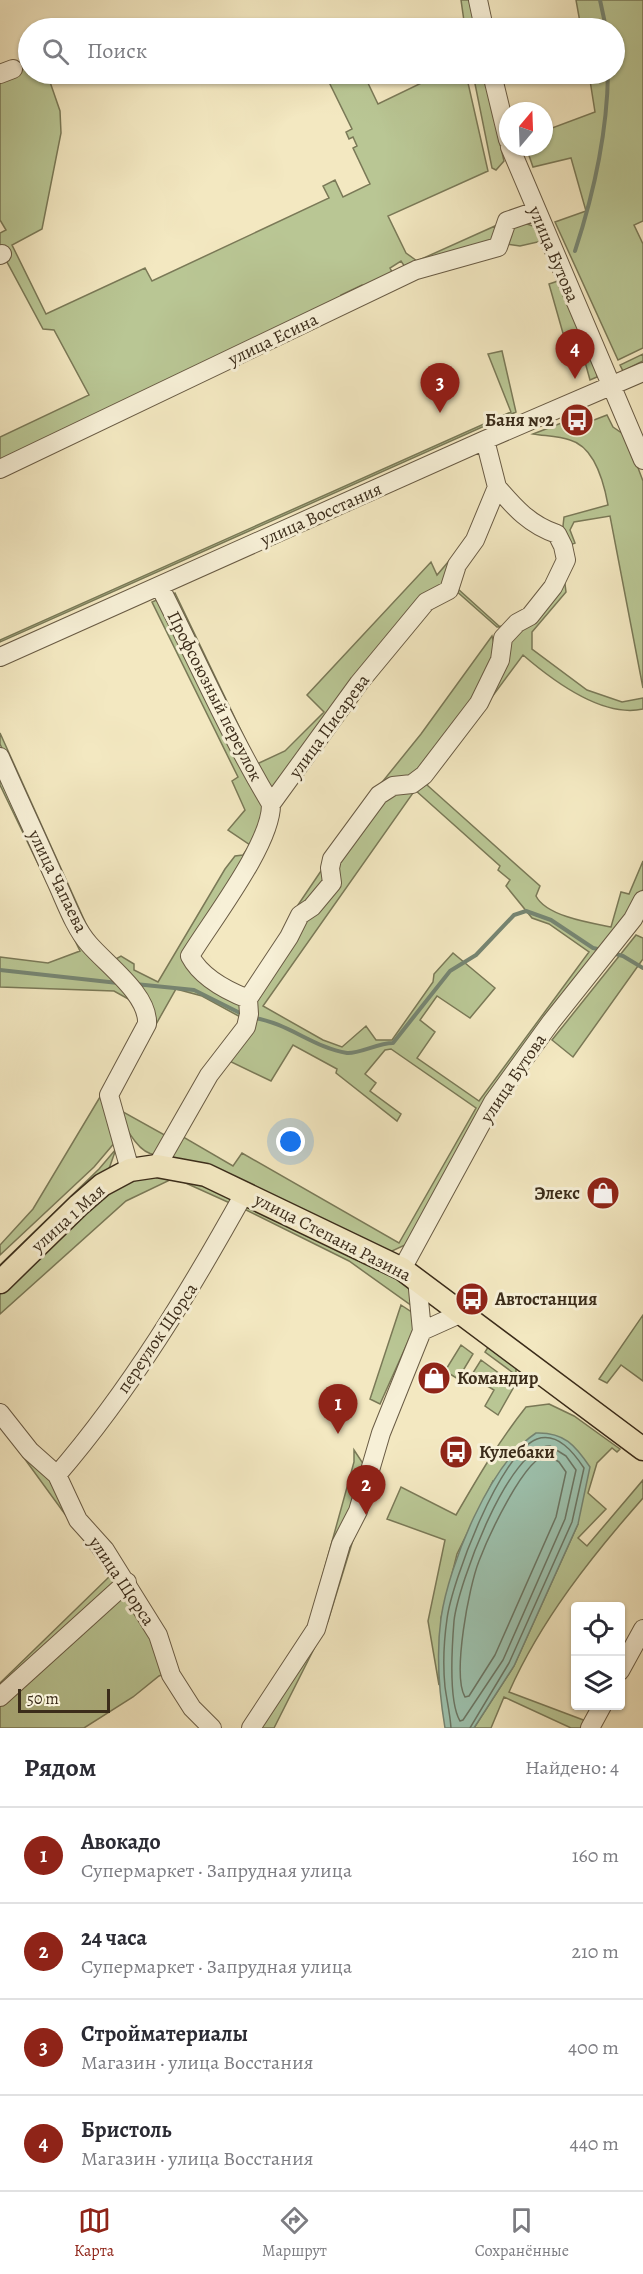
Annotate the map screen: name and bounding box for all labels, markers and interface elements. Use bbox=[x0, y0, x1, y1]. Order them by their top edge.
search box bbox=[18, 18, 625, 84]
icon: search bbox=[39, 35, 72, 68]
text: Поиск bbox=[87, 36, 147, 66]
north arrow bbox=[499, 102, 553, 156]
street label: улица Бутова bbox=[523, 201, 585, 306]
street label: улица Есина bbox=[223, 307, 322, 371]
pin: 4 bbox=[556, 330, 594, 379]
pin: 3 bbox=[420, 364, 460, 413]
bus stop icon: Баня №2 bbox=[559, 402, 595, 438]
place label: Баня №2 bbox=[485, 408, 554, 432]
street label: улица Восстания bbox=[256, 476, 386, 552]
street label: Профсоюзный переулок bbox=[162, 607, 268, 785]
street label: улица Писарева bbox=[283, 669, 375, 784]
street label: улица Чапаева bbox=[22, 825, 94, 937]
street label: улица Бутова bbox=[474, 1028, 552, 1128]
your location bbox=[276, 1127, 305, 1156]
shop icon: Элекс bbox=[585, 1175, 621, 1211]
street label: улица 1 Мая bbox=[25, 1179, 110, 1258]
place label: Элекс bbox=[534, 1181, 580, 1205]
street label: улица Степана Разина bbox=[250, 1187, 416, 1287]
street label: переулок Щорса bbox=[111, 1278, 203, 1398]
bus stop icon: Автостанция bbox=[454, 1281, 490, 1317]
place label: Автостанция bbox=[494, 1287, 597, 1311]
shop icon: Командир bbox=[416, 1360, 452, 1396]
place label: Командир bbox=[457, 1366, 539, 1390]
pin: 1 bbox=[318, 1384, 358, 1434]
bus stop icon: Кулебаки bbox=[438, 1434, 474, 1470]
place label: Кулебаки bbox=[479, 1440, 555, 1464]
pin: 2 bbox=[346, 1466, 386, 1515]
street label: улица Щорса bbox=[83, 1531, 161, 1631]
map controls bbox=[571, 1602, 625, 1710]
button: locate bbox=[571, 1602, 625, 1656]
button: layers bbox=[571, 1656, 625, 1710]
scale bar bbox=[18, 1686, 110, 1714]
text: 50 m bbox=[27, 1688, 59, 1710]
text: Рядом bbox=[24, 1750, 96, 1785]
text: Найдено: 4 bbox=[525, 1754, 619, 1781]
text: Авокадо bbox=[81, 1827, 161, 1857]
text: 1 bbox=[40, 1842, 47, 1869]
text: 160 m bbox=[572, 1842, 619, 1869]
text: Супермаркет · Запрудная улица bbox=[81, 1857, 352, 1884]
text: 24 часа bbox=[81, 1923, 147, 1953]
text: 2 bbox=[39, 1938, 48, 1965]
text: 210 m bbox=[571, 1938, 619, 1965]
text: Супермаркет · Запрудная улица bbox=[81, 1953, 352, 1980]
text: Стройматериалы bbox=[81, 2019, 248, 2049]
text: 3 bbox=[39, 2034, 48, 2061]
text: 400 m bbox=[568, 2034, 619, 2061]
text: Магазин · улица Восстания bbox=[81, 2049, 313, 2076]
text: Бристоль bbox=[81, 2115, 172, 2145]
text: 4 bbox=[39, 2130, 48, 2157]
text: 440 m bbox=[570, 2130, 619, 2157]
text: Магазин · улица Восстания bbox=[81, 2145, 313, 2172]
tab: Карта bbox=[74, 2204, 114, 2262]
tab: Маршрут bbox=[262, 2204, 327, 2262]
tab: Сохранённые bbox=[475, 2204, 569, 2262]

